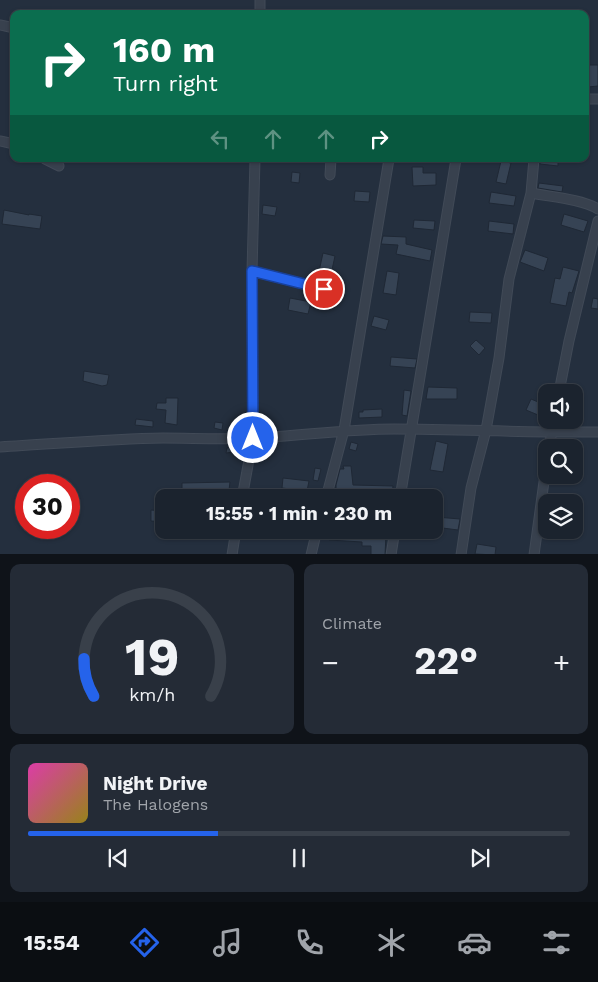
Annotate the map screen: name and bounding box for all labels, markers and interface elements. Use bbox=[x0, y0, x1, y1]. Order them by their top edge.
text: 160 m bbox=[113, 29, 215, 71]
icon: right bbox=[30, 30, 95, 95]
text: Turn right bbox=[113, 71, 218, 96]
icon: left bbox=[206, 125, 234, 153]
icon: ahead bbox=[259, 125, 287, 153]
icon: ahead bbox=[312, 125, 340, 153]
icon: right bbox=[365, 125, 393, 153]
pin bbox=[303, 268, 345, 310]
icon: arrive bbox=[310, 275, 338, 303]
map controls bbox=[538, 384, 583, 539]
button: sound bbox=[538, 384, 583, 429]
position arrow bbox=[226, 411, 278, 463]
button: search bbox=[538, 439, 583, 484]
speed limit sign: 30 bbox=[15, 474, 80, 539]
button: layers bbox=[538, 494, 583, 539]
text: 15:55 · 1 min · 230 m bbox=[206, 502, 392, 525]
text: Climate bbox=[322, 614, 382, 633]
text: 19 bbox=[125, 627, 179, 688]
text: 22° bbox=[414, 639, 478, 683]
text: − bbox=[322, 646, 339, 679]
text: + bbox=[553, 646, 570, 679]
text: km/h bbox=[129, 684, 175, 705]
text: Night Drive bbox=[103, 772, 208, 795]
text: The Halogens bbox=[103, 795, 208, 814]
icon: previous bbox=[104, 844, 132, 872]
icon: pause bbox=[285, 844, 313, 872]
icon: next bbox=[466, 844, 494, 872]
icon: directions bbox=[127, 925, 162, 960]
icon: music bbox=[210, 925, 245, 960]
icon: phone bbox=[292, 925, 327, 960]
icon: climate bbox=[374, 925, 409, 960]
icon: car bbox=[457, 925, 492, 960]
icon: filters bbox=[539, 925, 574, 960]
text: 15:54 bbox=[24, 930, 80, 955]

